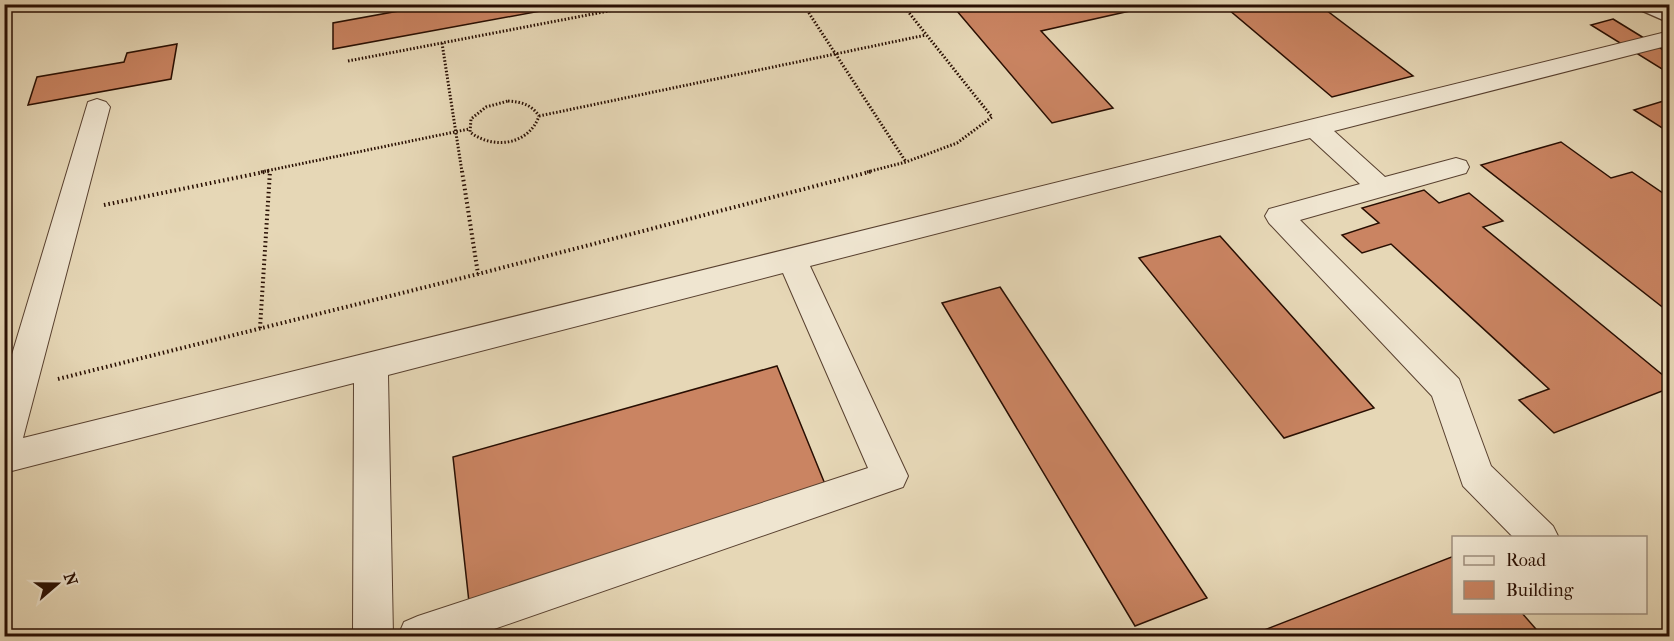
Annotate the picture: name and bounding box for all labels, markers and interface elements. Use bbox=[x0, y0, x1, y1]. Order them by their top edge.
legend bbox=[1452, 536, 1647, 614]
text: Road bbox=[1506, 550, 1546, 571]
north arrow bbox=[27, 554, 87, 614]
text: N bbox=[60, 570, 82, 589]
text: Building bbox=[1506, 580, 1574, 601]

